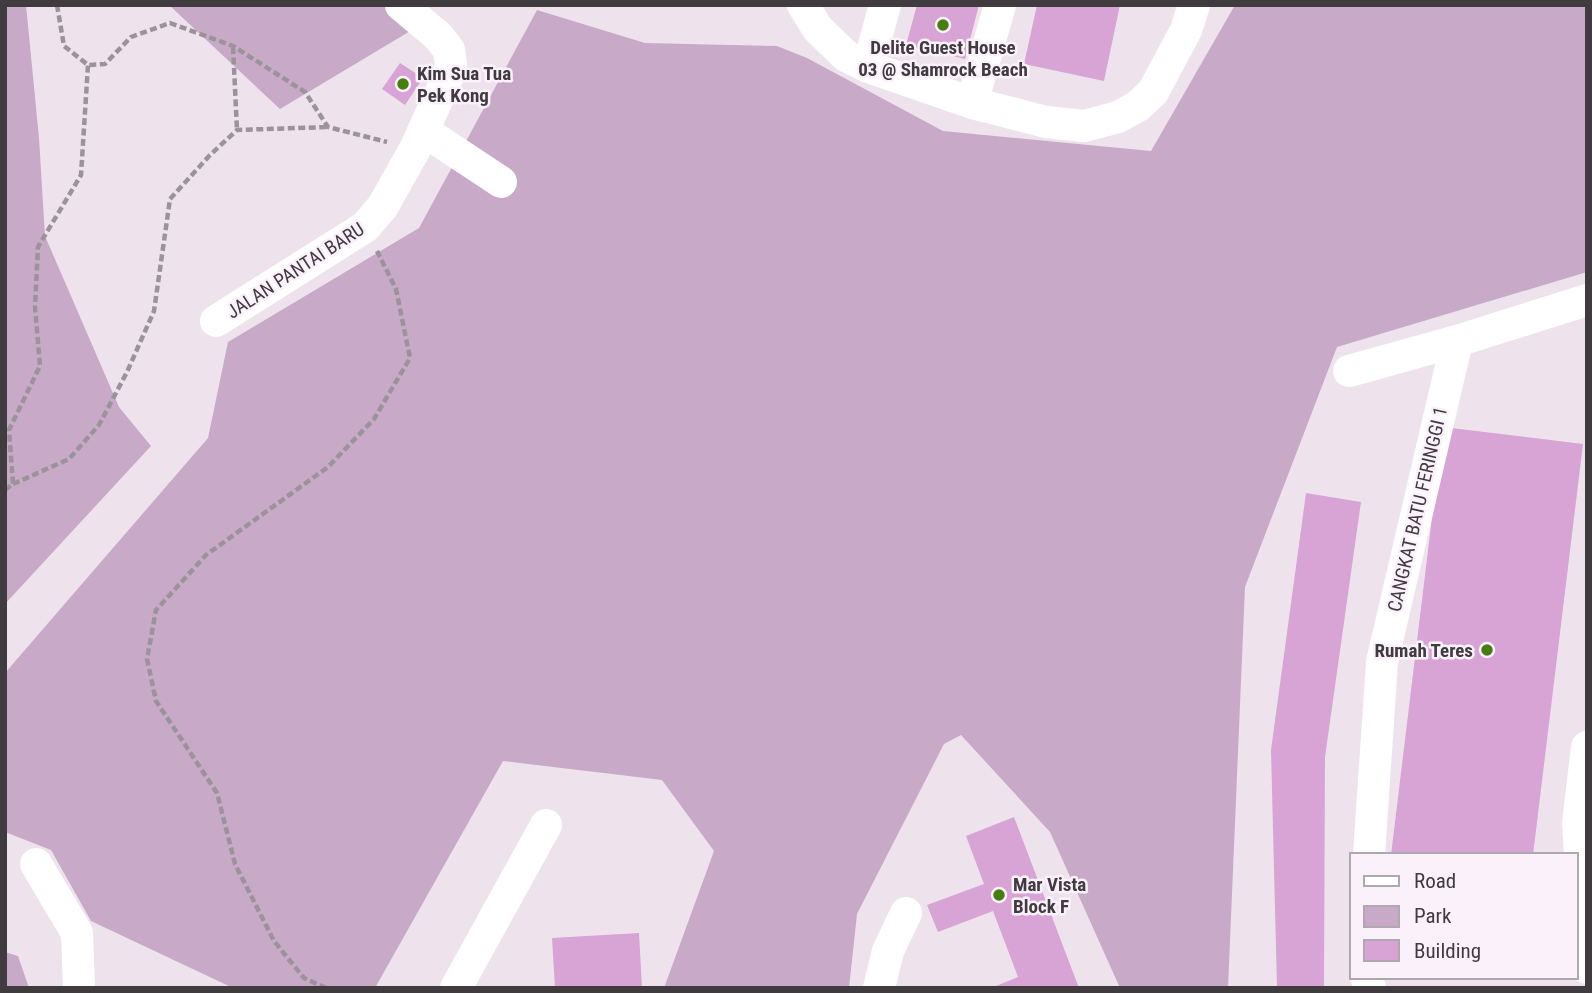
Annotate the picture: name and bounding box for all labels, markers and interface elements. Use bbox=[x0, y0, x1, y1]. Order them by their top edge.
marker: Delite Guest House 03 @ Shamrock Beach bbox=[935, 17, 951, 33]
place label: Delite Guest House 03 @ Shamrock Beach bbox=[858, 36, 1028, 81]
place label: Kim Sua Tua Pek Kong bbox=[417, 62, 511, 107]
marker: Kim Sua Tua Pek Kong bbox=[395, 76, 411, 92]
street label: JALAN PANTAI BARU bbox=[222, 217, 368, 323]
street label: CANGKAT BATU FERINGGI 1 bbox=[1383, 404, 1452, 614]
place label: Rumah Teres bbox=[1375, 639, 1473, 662]
marker: Rumah Teres bbox=[1479, 642, 1495, 658]
legend bbox=[1350, 853, 1578, 979]
text: Road bbox=[1414, 869, 1456, 893]
place label: Mar Vista Block F bbox=[1013, 873, 1086, 918]
marker: Mar Vista Block F bbox=[991, 887, 1007, 903]
text: Park bbox=[1414, 904, 1452, 928]
text: Building bbox=[1414, 939, 1481, 963]

